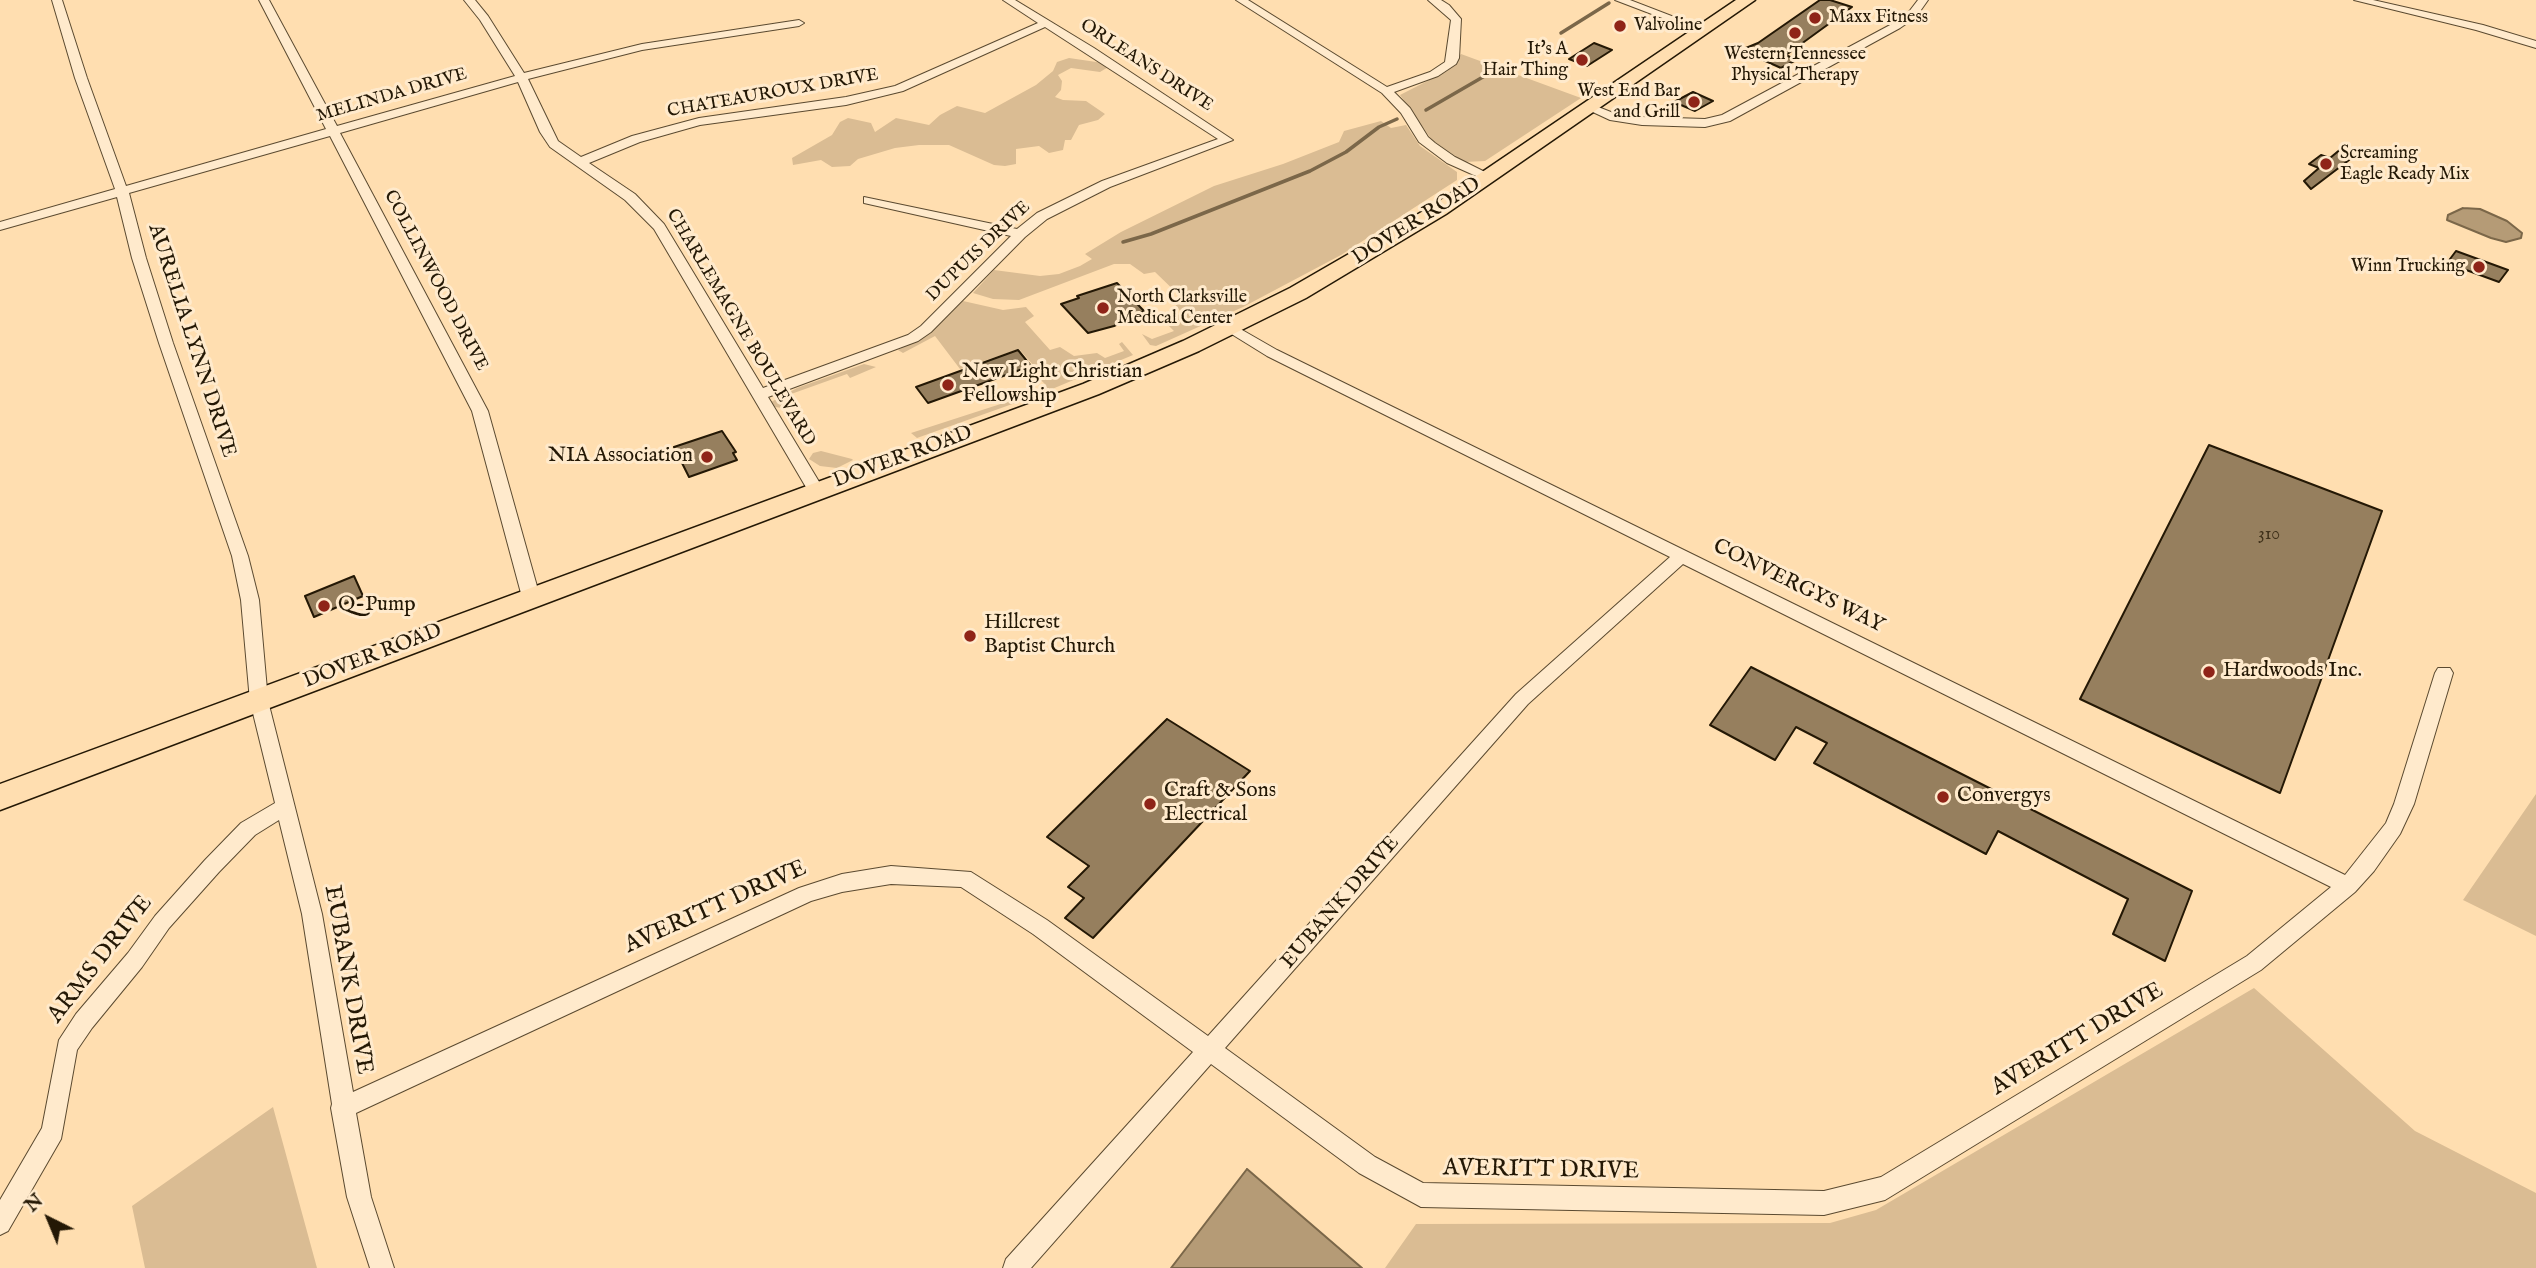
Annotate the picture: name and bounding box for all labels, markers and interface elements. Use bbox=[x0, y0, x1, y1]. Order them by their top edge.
place label: Maxx Fitness bbox=[1829, 7, 1928, 29]
marker: Maxx Fitness bbox=[1807, 10, 1823, 26]
street label: ORLEANS DRIVE bbox=[1076, 15, 1216, 117]
place label: Valvoline bbox=[1634, 15, 1702, 37]
marker: Valvoline bbox=[1612, 18, 1628, 34]
marker: Western Tennessee Physical Therapy bbox=[1787, 25, 1803, 41]
place label: It's A Hair Thing bbox=[1482, 39, 1568, 82]
place label: Western Tennessee Physical Therapy bbox=[1724, 44, 1866, 86]
marker: It's A Hair Thing bbox=[1574, 52, 1590, 68]
street label: MELINDA DRIVE bbox=[314, 64, 470, 128]
street label: CHATEAUROUX DRIVE bbox=[666, 65, 880, 123]
place label: West End Bar and Grill bbox=[1577, 81, 1680, 124]
marker: West End Bar and Grill bbox=[1686, 94, 1702, 110]
place label: Screaming Eagle Ready Mix bbox=[2340, 143, 2470, 186]
marker: Screaming Eagle Ready Mix bbox=[2318, 156, 2334, 172]
street label: DOVER ROAD bbox=[1348, 173, 1486, 271]
street label: COLLINWOOD DRIVE bbox=[378, 187, 492, 375]
street label: DUPUIS DRIVE bbox=[923, 197, 1035, 307]
street label: CHARLEMAGNE BOULEVARD bbox=[661, 206, 819, 450]
street label: AURELIA LYNN DRIVE bbox=[141, 221, 241, 461]
place label: Winn Trucking bbox=[2351, 256, 2465, 278]
marker: Winn Trucking bbox=[2471, 259, 2487, 275]
place label: North Clarksville Medical Center bbox=[1117, 287, 1247, 330]
marker: North Clarksville Medical Center bbox=[1095, 300, 1111, 316]
place label: New Light Christian Fellowship bbox=[962, 360, 1142, 410]
marker: New Light Christian Fellowship bbox=[940, 377, 956, 393]
street label: DOVER ROAD bbox=[830, 421, 976, 495]
place label: NIA Association bbox=[548, 444, 693, 470]
marker: NIA Association bbox=[699, 449, 715, 465]
house number: 310 bbox=[2258, 524, 2280, 546]
street label: CONVERGYS WAY bbox=[1708, 535, 1888, 639]
place label: Q-Pump bbox=[338, 593, 416, 619]
marker: Q-Pump bbox=[316, 598, 332, 614]
place label: Hillcrest Baptist Church bbox=[984, 611, 1115, 661]
street label: DOVER ROAD bbox=[300, 619, 446, 695]
marker: Hillcrest Baptist Church bbox=[962, 628, 978, 644]
place label: Hardwoods Inc. bbox=[2223, 659, 2362, 685]
marker: Hardwoods Inc. bbox=[2201, 664, 2217, 680]
place label: Craft & Sons Electrical bbox=[1164, 779, 1276, 829]
place label: Convergys bbox=[1957, 784, 2051, 810]
marker: Convergys bbox=[1935, 789, 1951, 805]
marker: Craft & Sons Electrical bbox=[1142, 796, 1158, 812]
street label: EUBANK DRIVE bbox=[1276, 831, 1406, 975]
street label: AVERITT DRIVE bbox=[621, 855, 811, 961]
street label: EUBANK DRIVE bbox=[316, 883, 378, 1077]
street label: ARMS DRIVE bbox=[42, 890, 160, 1030]
street label: AVERITT DRIVE bbox=[1986, 977, 2170, 1103]
street label: AVERITT DRIVE bbox=[1443, 1155, 1639, 1187]
north arrow bbox=[14, 1184, 84, 1254]
text: N bbox=[20, 1189, 49, 1218]

